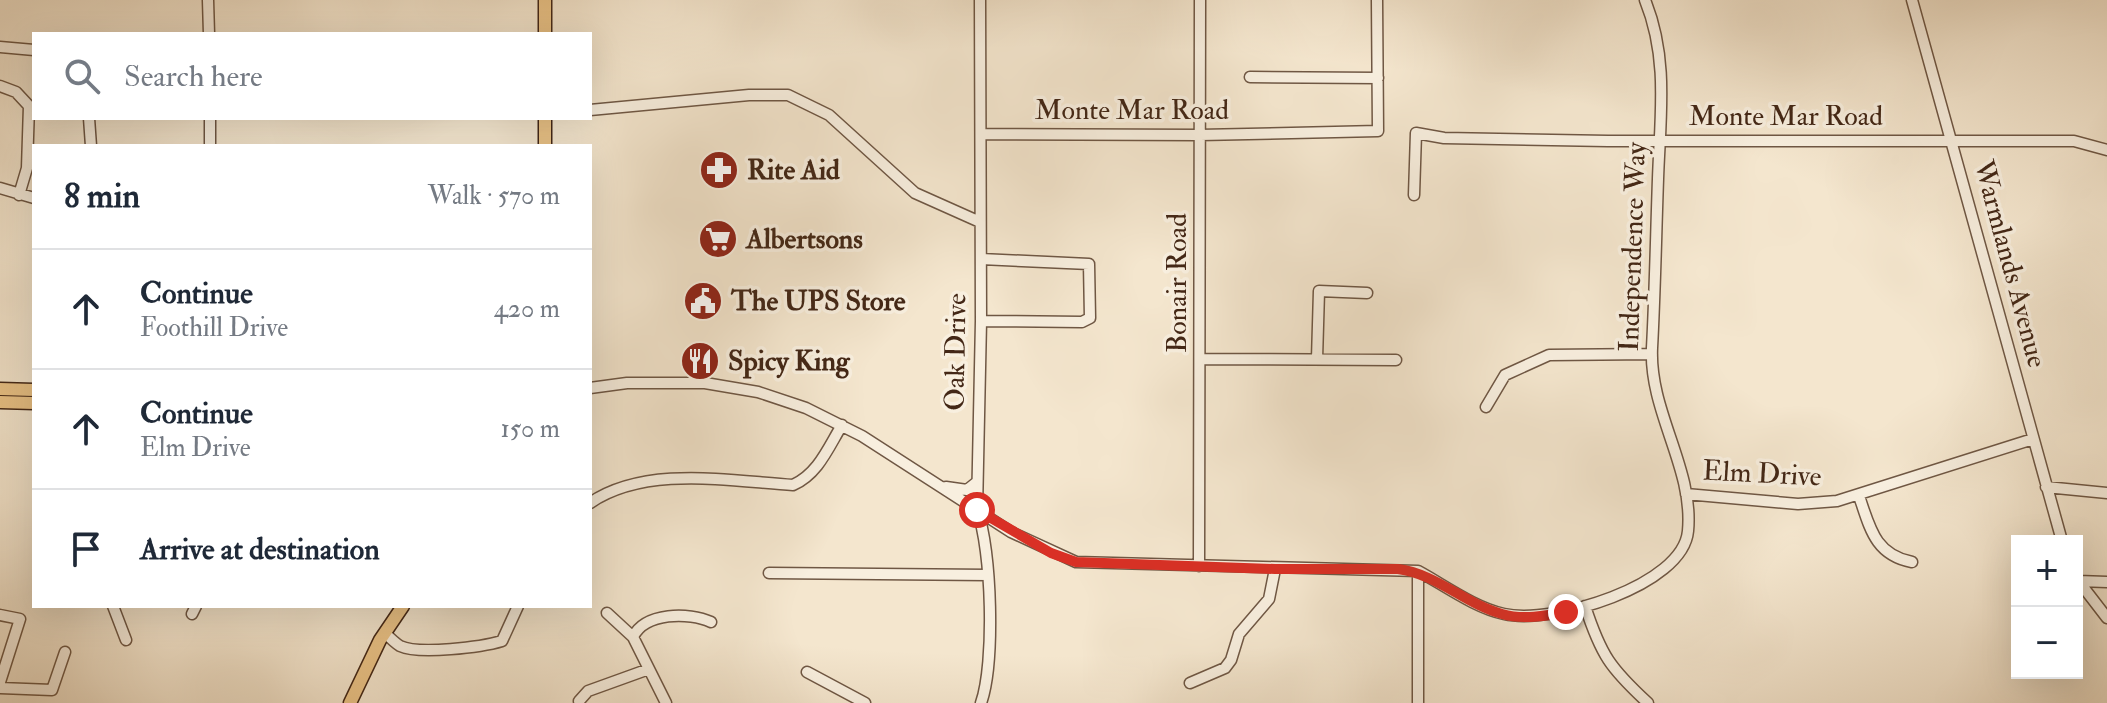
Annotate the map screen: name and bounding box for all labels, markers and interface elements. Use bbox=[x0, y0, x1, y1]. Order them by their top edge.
search box bbox=[32, 32, 592, 120]
icon: search bbox=[60, 54, 104, 98]
text: Search here bbox=[124, 58, 263, 95]
street label: Monte Mar Road bbox=[1035, 93, 1229, 128]
street label: Monte Mar Road bbox=[1689, 99, 1883, 134]
street label: Independence Way bbox=[1612, 141, 1654, 352]
pharmacy icon: Rite Aid bbox=[698, 149, 740, 191]
place label: Rite Aid bbox=[747, 153, 840, 188]
street label: Warmlands Avenue bbox=[1965, 156, 2055, 372]
text: 8 min bbox=[64, 175, 140, 218]
text: Walk · 570 m bbox=[428, 180, 560, 212]
street label: Bonair Road bbox=[1160, 213, 1195, 353]
supermarket icon: Albertsons bbox=[697, 218, 739, 260]
place label: Albertsons bbox=[745, 222, 863, 257]
text: Continue bbox=[140, 275, 253, 312]
public building icon: The UPS Store bbox=[682, 280, 724, 322]
place label: The UPS Store bbox=[730, 284, 906, 319]
icon: ahead bbox=[64, 287, 108, 331]
text: 420 m bbox=[494, 293, 560, 325]
street label: Oak Drive bbox=[937, 293, 975, 411]
text: Foothill Drive bbox=[140, 312, 288, 344]
restaurant icon: Spicy King bbox=[679, 340, 721, 382]
place label: Spicy King bbox=[728, 344, 851, 379]
text: Continue bbox=[140, 395, 253, 432]
icon: ahead bbox=[64, 407, 108, 451]
text: 150 m bbox=[501, 413, 560, 445]
text: Elm Drive bbox=[140, 432, 251, 464]
street label: Elm Drive bbox=[1702, 453, 1823, 495]
route start bbox=[959, 492, 995, 528]
icon: arrive bbox=[64, 527, 108, 571]
text: Arrive at destination bbox=[140, 531, 380, 568]
map controls bbox=[2011, 535, 2083, 679]
button: + bbox=[2011, 535, 2083, 607]
route end bbox=[1548, 594, 1584, 630]
button: − bbox=[2011, 607, 2083, 679]

